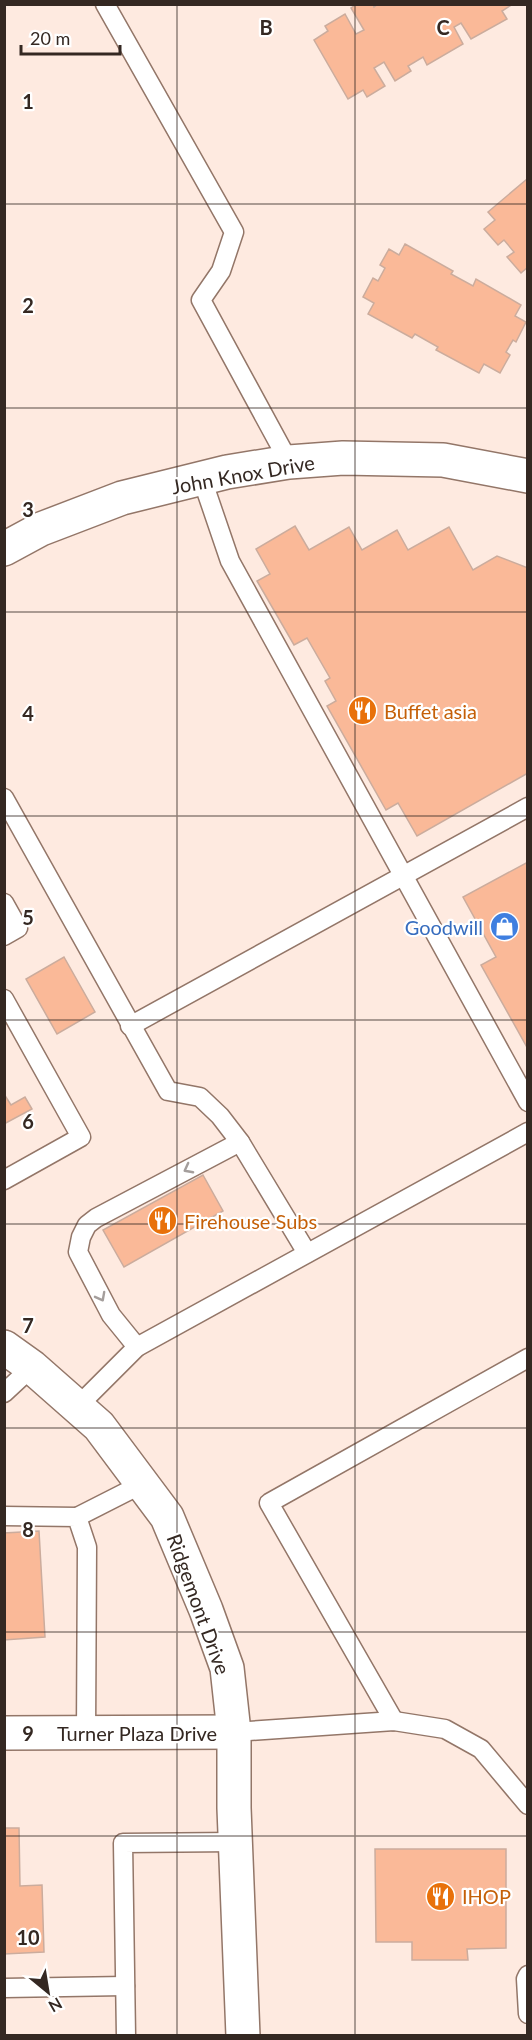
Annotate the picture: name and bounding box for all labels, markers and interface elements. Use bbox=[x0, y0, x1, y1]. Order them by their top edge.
text: B bbox=[259, 15, 273, 39]
text: C bbox=[436, 15, 450, 39]
scale bar bbox=[21, 18, 120, 56]
text: 20 m bbox=[30, 27, 70, 49]
text: 1 bbox=[22, 89, 34, 113]
text: 2 bbox=[22, 293, 34, 317]
street label: John Knox Drive bbox=[170, 450, 316, 498]
text: 3 bbox=[22, 497, 34, 521]
restaurant icon: Buffet asia bbox=[347, 695, 379, 727]
place label: Buffet asia bbox=[384, 699, 477, 723]
text: 4 bbox=[22, 701, 34, 725]
text: 5 bbox=[22, 905, 34, 929]
shop icon: Goodwill bbox=[488, 911, 520, 943]
place label: Goodwill bbox=[405, 915, 483, 939]
text: 6 bbox=[22, 1109, 34, 1133]
one-way arrow bbox=[184, 1162, 195, 1173]
restaurant icon: Firehouse Subs bbox=[147, 1205, 179, 1237]
place label: Firehouse Subs bbox=[184, 1209, 317, 1233]
one-way arrow bbox=[94, 1291, 105, 1301]
text: 7 bbox=[22, 1313, 34, 1337]
text: 8 bbox=[22, 1517, 34, 1541]
street label: Ridgemont Drive bbox=[162, 1530, 236, 1678]
text: 9 bbox=[22, 1721, 34, 1745]
street label: Turner Plaza Drive bbox=[57, 1721, 217, 1745]
restaurant icon: IHOP bbox=[425, 1880, 457, 1912]
place label: IHOP bbox=[462, 1884, 511, 1908]
text: 10 bbox=[16, 1925, 40, 1949]
north arrow bbox=[18, 1962, 78, 2022]
text: N bbox=[46, 1994, 66, 2017]

